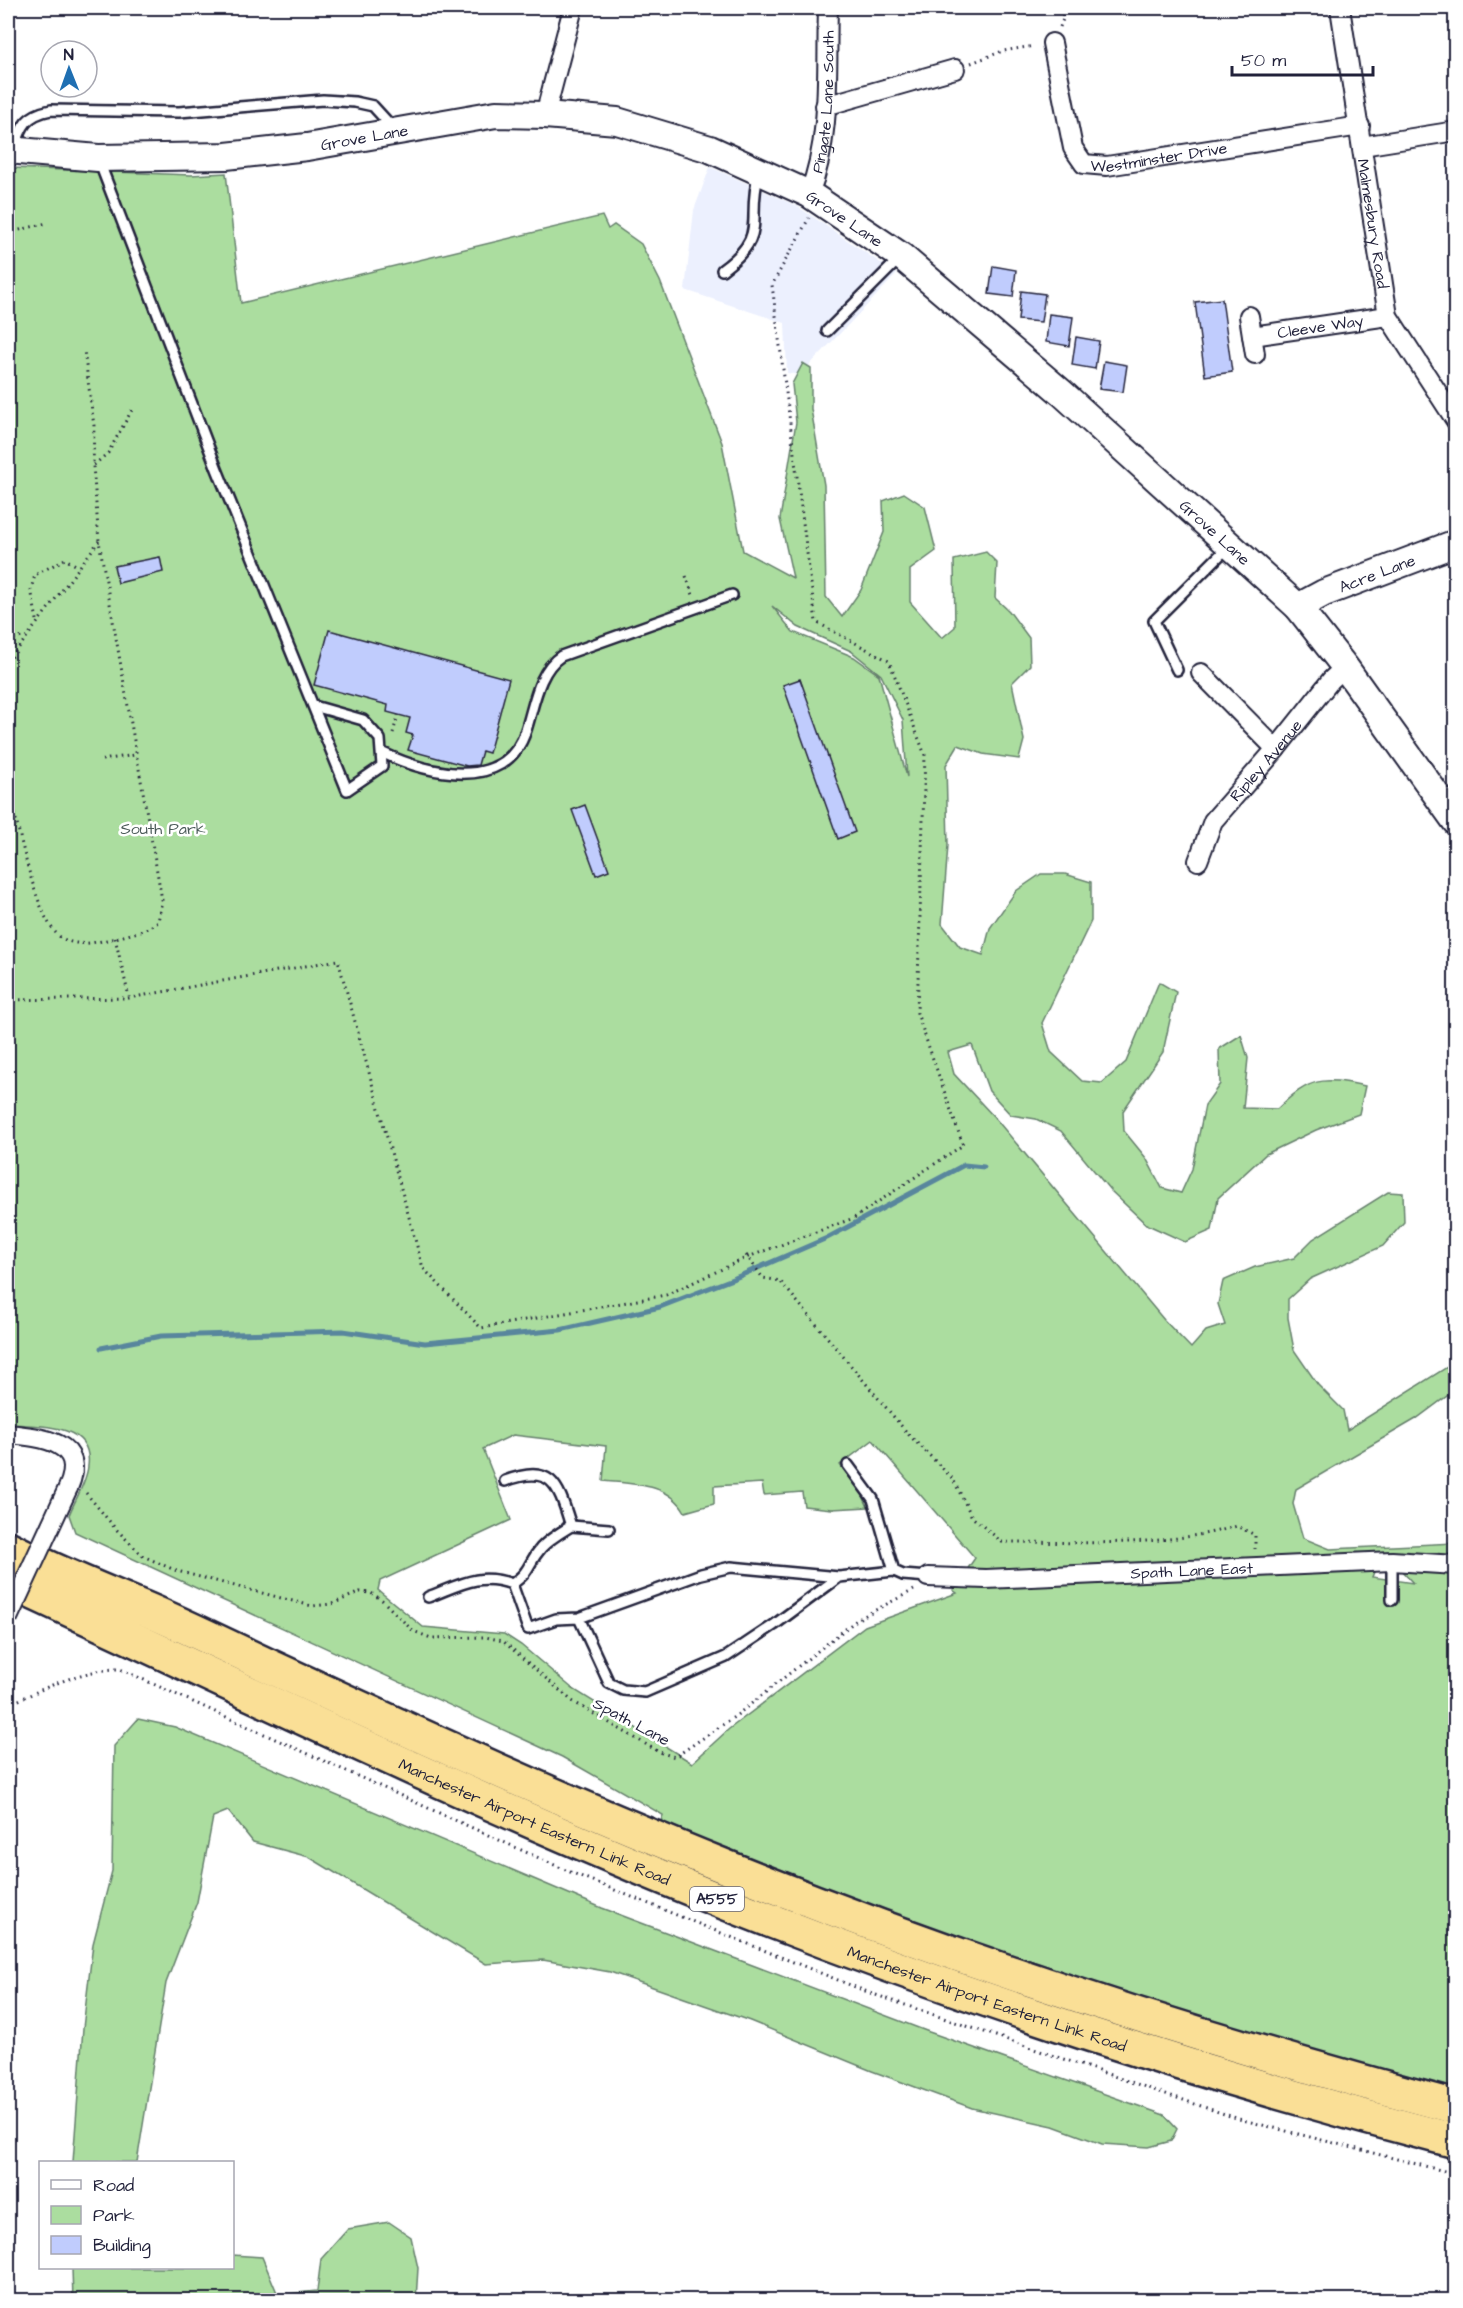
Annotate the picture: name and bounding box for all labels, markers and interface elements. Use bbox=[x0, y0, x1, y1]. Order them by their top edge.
street label: Pingate Lane South bbox=[807, 30, 840, 175]
north arrow bbox=[39, 39, 99, 99]
scale bar bbox=[1232, 39, 1373, 77]
text: N bbox=[64, 44, 74, 66]
text: 50 m bbox=[1241, 48, 1286, 73]
street label: Grove Lane bbox=[319, 120, 410, 156]
street label: Westminster Drive bbox=[1089, 137, 1229, 178]
street label: Malmesbury Road bbox=[1352, 157, 1394, 290]
street label: Grove Lane bbox=[802, 185, 887, 253]
street label: Cleeve Way bbox=[1276, 310, 1365, 344]
street label: Grove Lane bbox=[1174, 495, 1255, 571]
street label: Acre Lane bbox=[1336, 549, 1419, 598]
street label: Ripley Avenue bbox=[1225, 715, 1308, 807]
park label: South Park bbox=[120, 818, 206, 840]
street label: Spath Lane East bbox=[1130, 1557, 1254, 1585]
street label: Spath Lane bbox=[589, 1692, 674, 1751]
street label: Manchester Airport Eastern Link Road bbox=[395, 1753, 673, 1891]
road number: A555 bbox=[690, 1887, 744, 1911]
street label: Manchester Airport Eastern Link Road bbox=[844, 1941, 1129, 2057]
legend bbox=[39, 2161, 234, 2269]
text: Road bbox=[93, 2173, 134, 2198]
text: Park bbox=[93, 2203, 135, 2228]
text: Building bbox=[93, 2233, 151, 2259]

